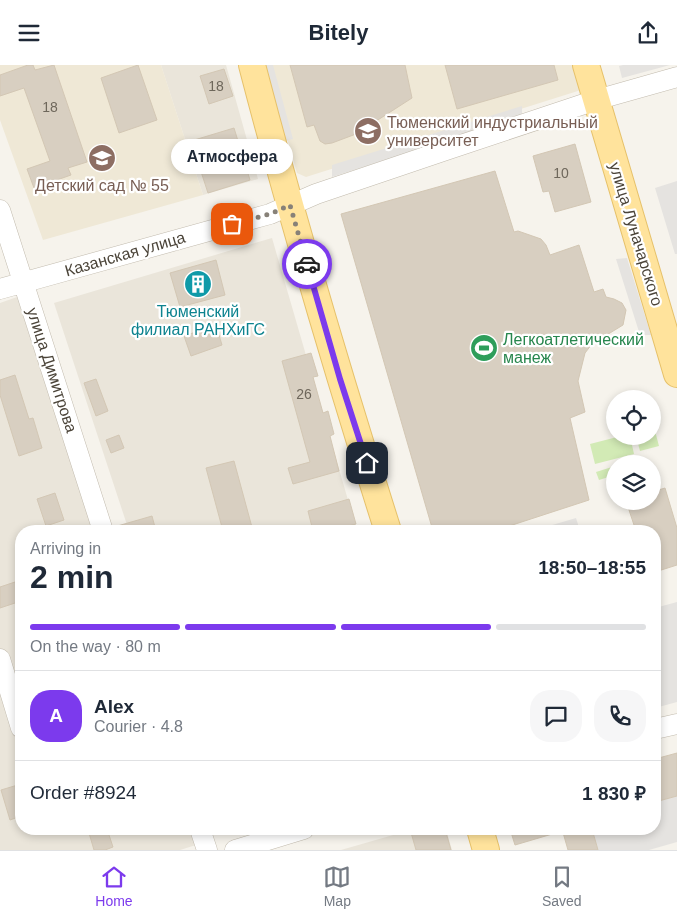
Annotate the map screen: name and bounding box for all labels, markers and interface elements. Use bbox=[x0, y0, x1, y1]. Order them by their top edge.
icon: menu bbox=[15, 19, 43, 47]
icon: share bbox=[634, 19, 662, 47]
text: Bitely bbox=[309, 20, 368, 45]
house number: 18 bbox=[208, 78, 224, 94]
house number: 18 bbox=[42, 99, 58, 115]
place label: Тюменский индустриальный университет bbox=[387, 114, 598, 149]
school or university icon: Тюменский индустриальный университет bbox=[353, 116, 383, 146]
callout: Атмосфера bbox=[171, 139, 293, 174]
school or university icon: Детский сад № 55 bbox=[87, 143, 117, 173]
text: Атмосфера bbox=[187, 148, 277, 165]
street label: улица Луначарского bbox=[606, 160, 666, 308]
house number: 10 bbox=[553, 165, 569, 181]
place label: Детский сад № 55 bbox=[35, 177, 169, 194]
pin bbox=[211, 203, 253, 245]
icon: bag bbox=[218, 210, 246, 238]
street label: Казанская улица bbox=[63, 229, 187, 279]
courier bbox=[282, 239, 332, 289]
icon: car bbox=[293, 250, 321, 278]
building icon: Тюменский филиал РАНХиГС bbox=[183, 269, 213, 299]
place label: Тюменский филиал РАНХиГС bbox=[131, 303, 265, 338]
street label: улица Димитрова bbox=[24, 305, 80, 435]
place label: Легкоатлетический манеж bbox=[503, 331, 644, 366]
sports icon: Легкоатлетический манеж bbox=[469, 333, 499, 363]
house number: 26 bbox=[296, 386, 312, 402]
map controls bbox=[606, 390, 661, 510]
button: locate bbox=[606, 390, 661, 445]
pin bbox=[346, 442, 388, 484]
icon: home bbox=[353, 449, 381, 477]
button: layers bbox=[606, 455, 661, 510]
text: Arriving in bbox=[30, 540, 101, 557]
text: 18:50–18:55 bbox=[538, 557, 646, 578]
text: 2 min bbox=[30, 559, 114, 595]
text: On the way · 80 m bbox=[30, 638, 161, 655]
button: chat bbox=[530, 690, 582, 742]
button: phone bbox=[594, 690, 646, 742]
text: Alex bbox=[94, 696, 134, 717]
text: A bbox=[49, 705, 63, 726]
text: Courier · 4.8 bbox=[94, 718, 183, 735]
text: Order #8924 bbox=[30, 782, 137, 803]
text: 1 830 ₽ bbox=[582, 783, 646, 804]
tab: Home bbox=[95, 863, 133, 909]
tab: Map bbox=[323, 863, 351, 909]
tab: Saved bbox=[542, 863, 582, 909]

